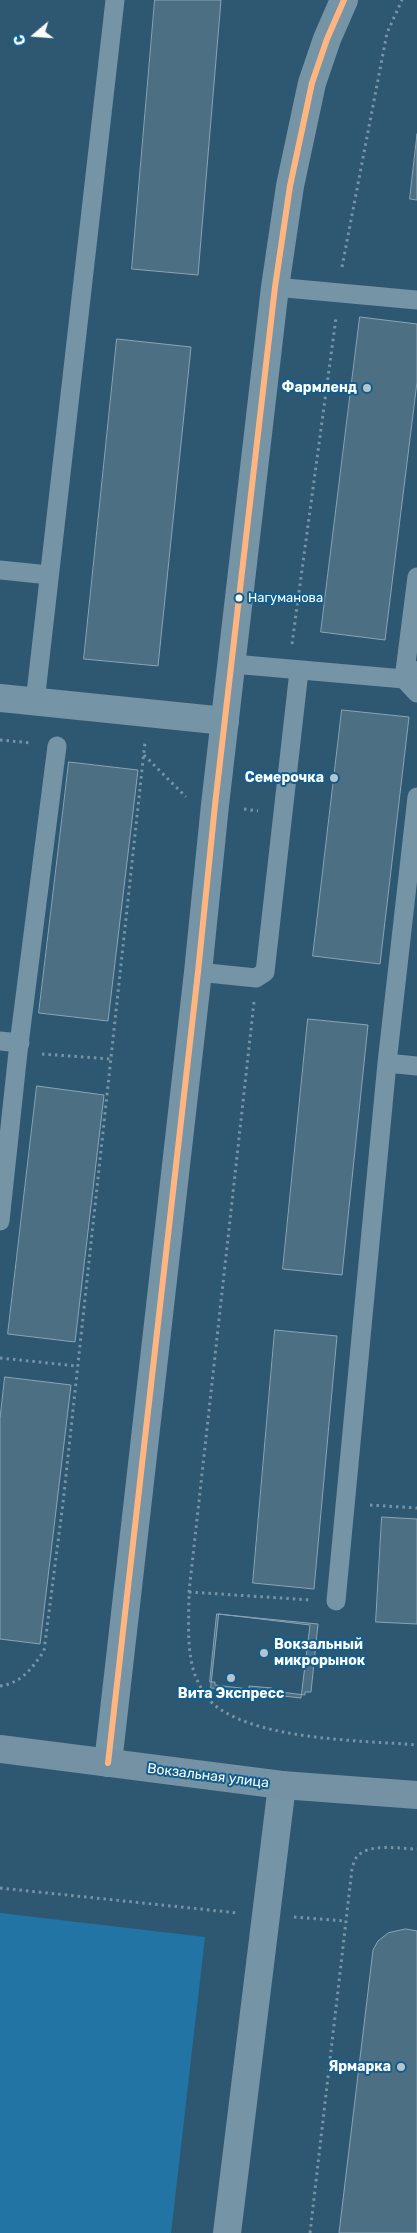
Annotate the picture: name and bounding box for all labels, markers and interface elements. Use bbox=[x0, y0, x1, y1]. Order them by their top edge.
north arrow bbox=[10, 10, 60, 60]
text: С bbox=[11, 32, 30, 47]
place label: Фармленд bbox=[282, 380, 357, 396]
marker: Фармленд bbox=[361, 382, 373, 394]
place label: Нагуманова bbox=[248, 590, 323, 606]
marker: Нагуманова bbox=[234, 593, 244, 603]
place label: Семерочка bbox=[245, 770, 324, 786]
marker: Семерочка bbox=[328, 772, 340, 784]
place label: Вокзальный микрорынок bbox=[274, 1637, 365, 1670]
marker: Вокзальный микрорынок bbox=[258, 1647, 270, 1659]
marker: Вита Экспресс bbox=[225, 1672, 237, 1684]
place label: Вита Экспресс bbox=[178, 1686, 284, 1702]
street label: Вокзальная улица bbox=[146, 1760, 270, 1792]
place label: Ярмарка bbox=[328, 2059, 391, 2075]
marker: Ярмарка bbox=[395, 2061, 407, 2073]

